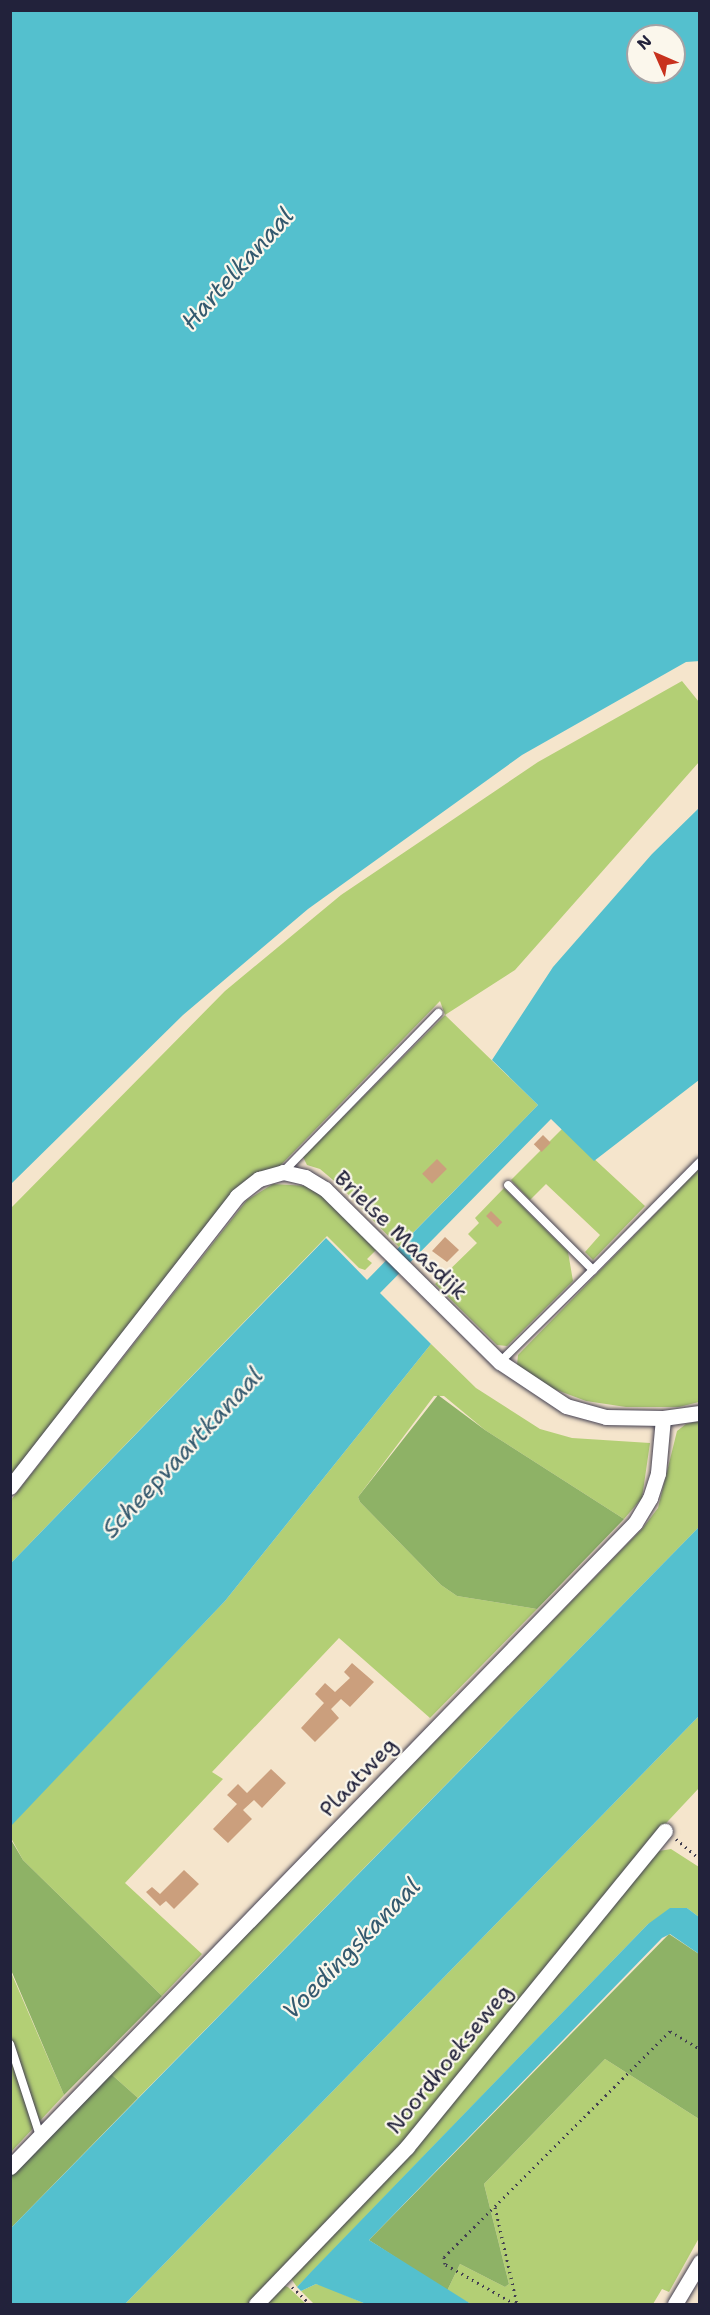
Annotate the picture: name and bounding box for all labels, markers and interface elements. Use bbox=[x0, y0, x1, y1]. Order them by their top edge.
north arrow bbox=[626, 24, 686, 84]
text: N bbox=[632, 30, 656, 54]
water label: Hartelkanaal bbox=[176, 202, 300, 336]
street label: Brielse Maasdijk bbox=[329, 1165, 473, 1305]
water label: Scheepvaartkanaal bbox=[97, 1362, 269, 1544]
street label: Plaatweg bbox=[314, 1732, 402, 1822]
water label: Voedingskanaal bbox=[277, 1872, 427, 2026]
street label: Noordhoekseweg bbox=[381, 1979, 517, 2139]

